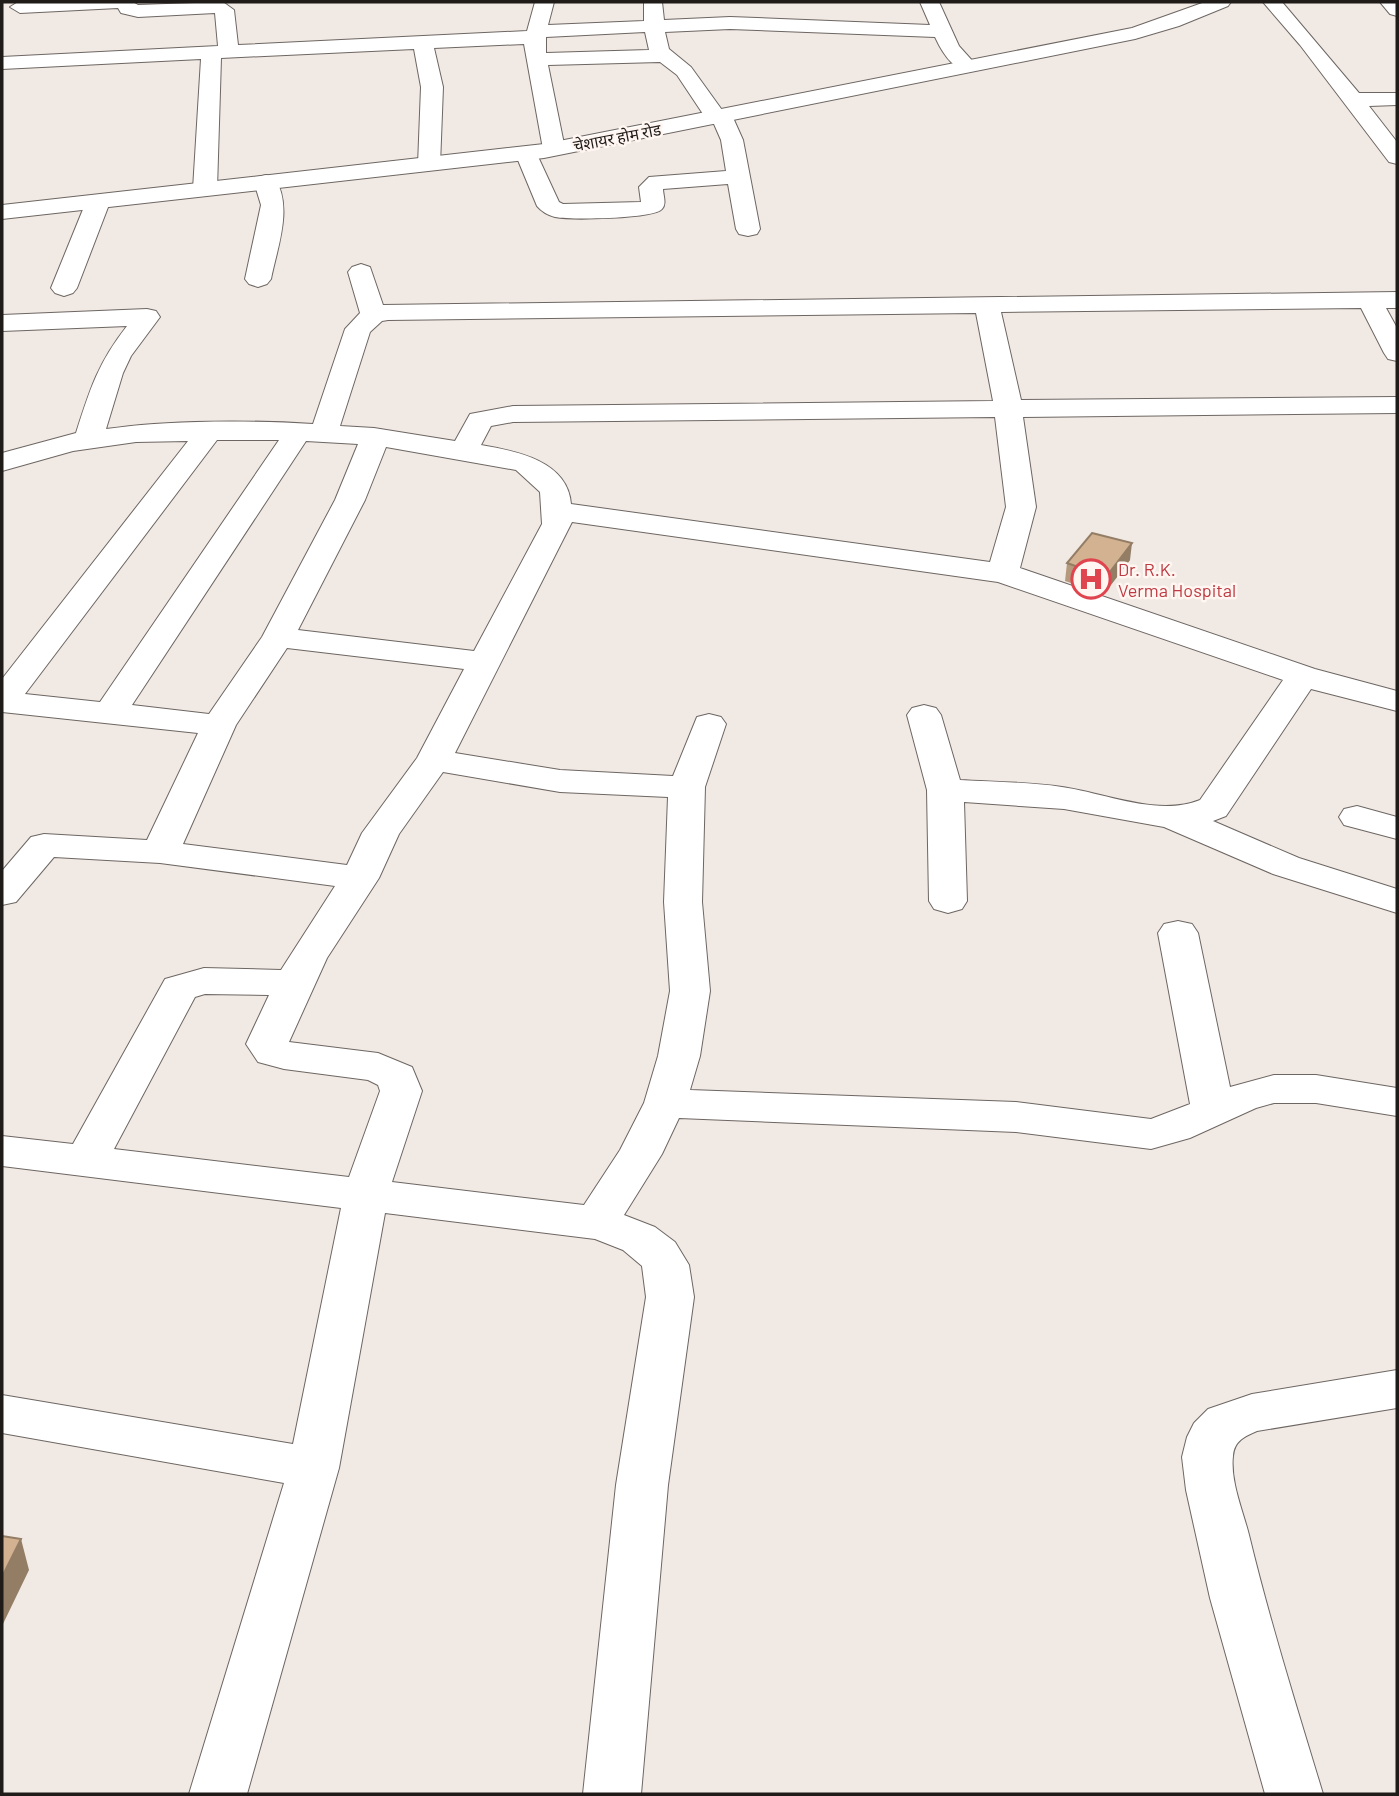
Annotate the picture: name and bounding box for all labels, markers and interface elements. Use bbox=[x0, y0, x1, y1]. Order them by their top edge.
street label: चेशायर होम रोड bbox=[572, 119, 663, 155]
hospital icon: Dr. R.K. Verma Hospital bbox=[1070, 558, 1112, 600]
place label: Dr. R.K. Verma Hospital bbox=[1118, 558, 1236, 601]

